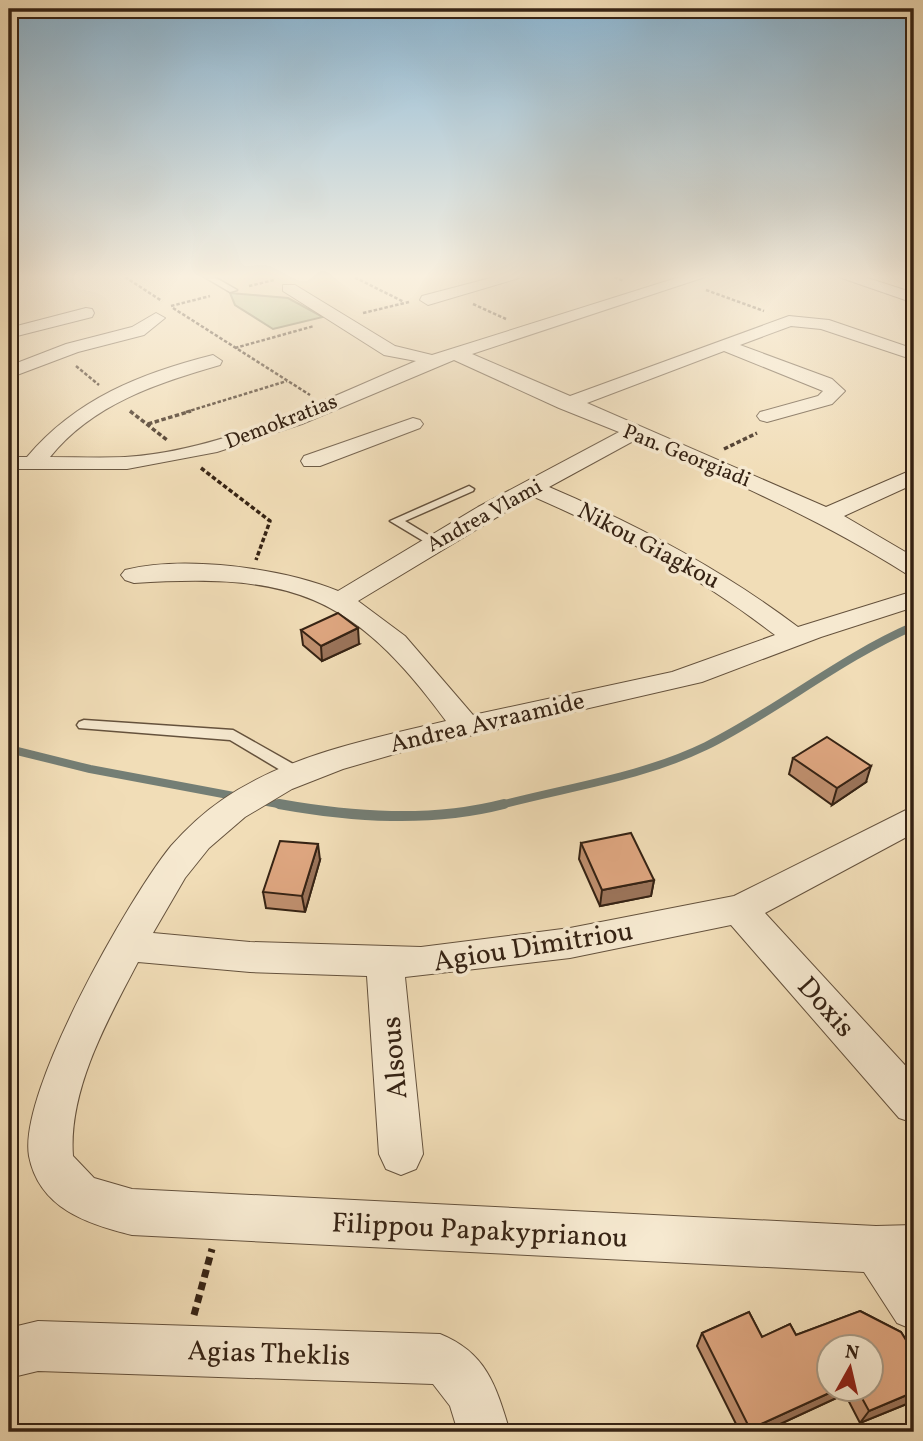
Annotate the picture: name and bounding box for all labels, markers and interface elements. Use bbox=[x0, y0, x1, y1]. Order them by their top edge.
street label: Demokratias bbox=[221, 388, 342, 457]
street label: Pan. Georgiadi bbox=[618, 418, 755, 495]
street label: Andrea Vlami bbox=[422, 473, 548, 560]
street label: Nikou Giagkou bbox=[571, 495, 725, 599]
street label: Andrea Avraamide bbox=[387, 685, 588, 763]
street label: Agiou Dimitriou bbox=[431, 912, 636, 982]
street label: Doxis bbox=[787, 969, 863, 1047]
street label: Alsous bbox=[372, 1015, 419, 1101]
street label: Filippou Papakyprianou bbox=[331, 1204, 629, 1259]
street label: Agias Theklis bbox=[187, 1332, 351, 1377]
north arrow bbox=[814, 1332, 884, 1402]
text: N bbox=[843, 1339, 861, 1367]

